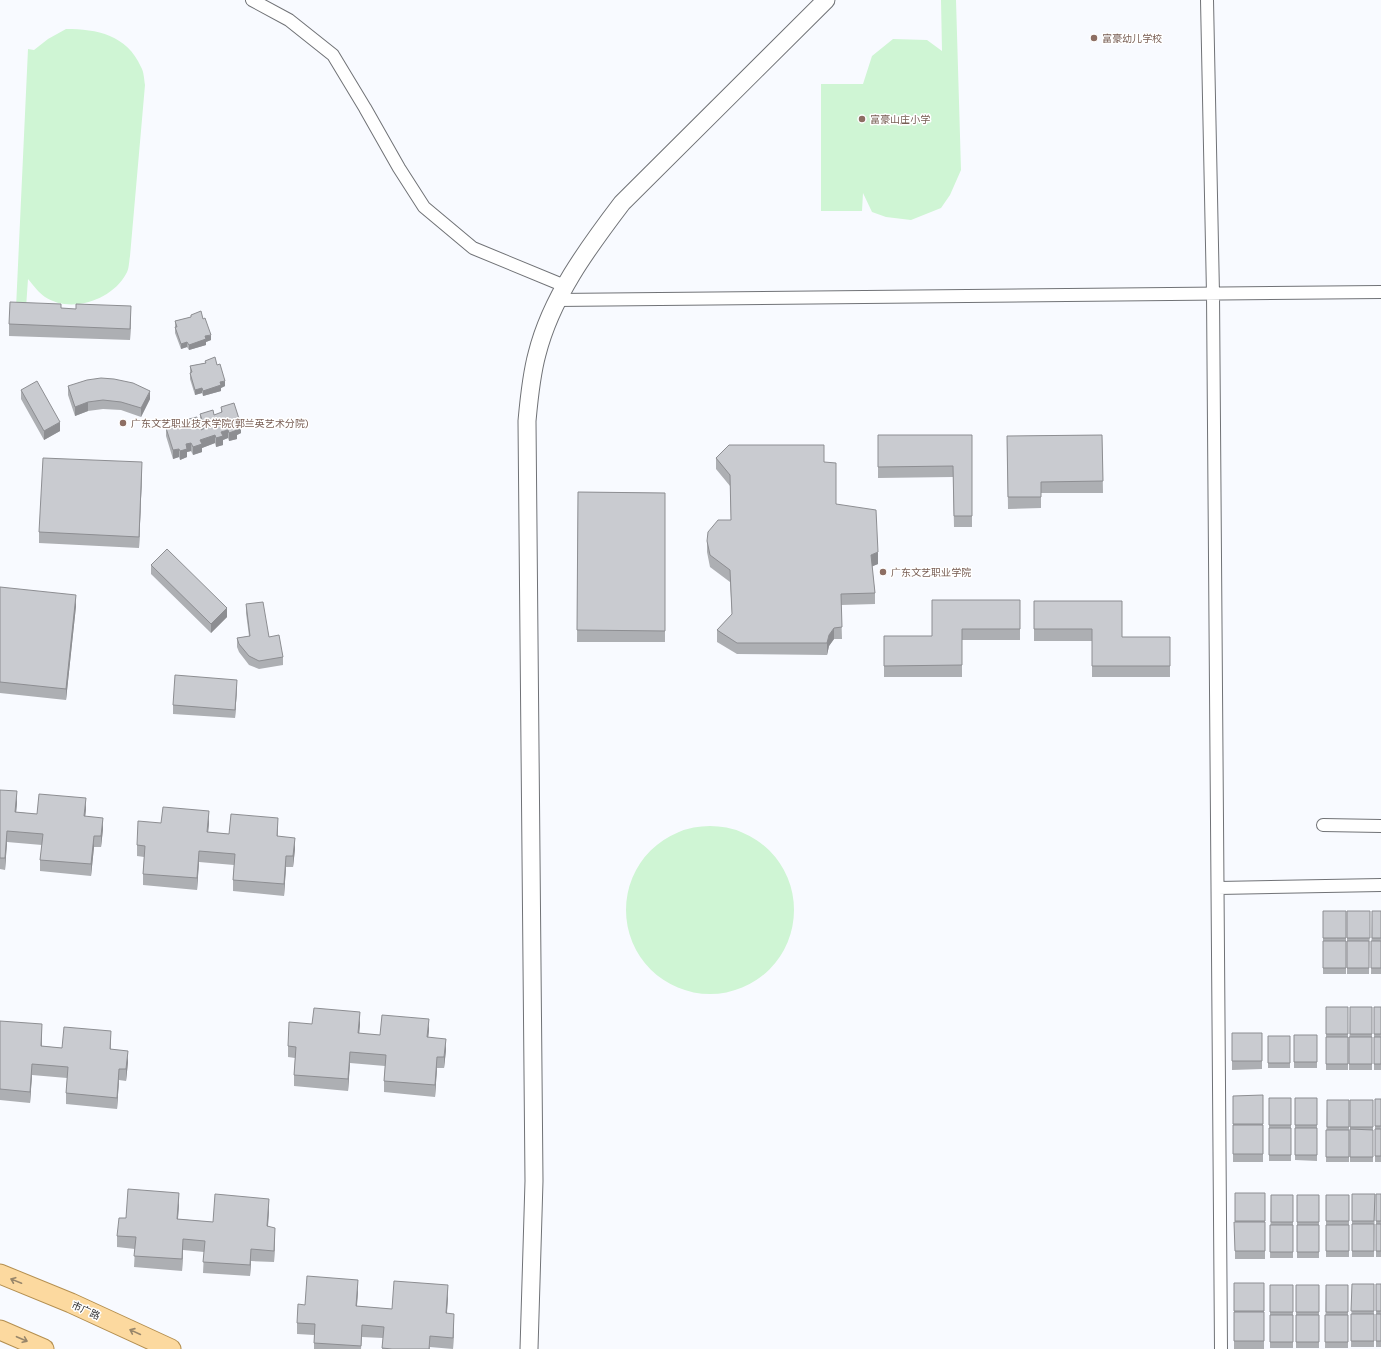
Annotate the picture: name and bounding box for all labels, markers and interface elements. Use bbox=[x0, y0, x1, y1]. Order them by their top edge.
place label: 富豪幼儿学校 bbox=[1102, 32, 1162, 44]
marker: 富豪幼儿学校 bbox=[1089, 33, 1099, 43]
place label: 富豪山庄小学 bbox=[870, 113, 930, 125]
marker: 富豪山庄小学 bbox=[857, 114, 867, 124]
place label: 广东文艺职业技术学院(郭兰英艺术分院) bbox=[131, 417, 309, 429]
marker: 广东文艺职业技术学院(郭兰英艺术分院) bbox=[118, 418, 128, 428]
place label: 广东文艺职业学院 bbox=[891, 566, 971, 578]
marker: 广东文艺职业学院 bbox=[878, 567, 888, 577]
one-way arrow bbox=[11, 1276, 23, 1284]
street label: 市广路 bbox=[70, 1298, 102, 1322]
one-way arrow bbox=[130, 1328, 142, 1336]
one-way arrow bbox=[16, 1336, 28, 1344]

